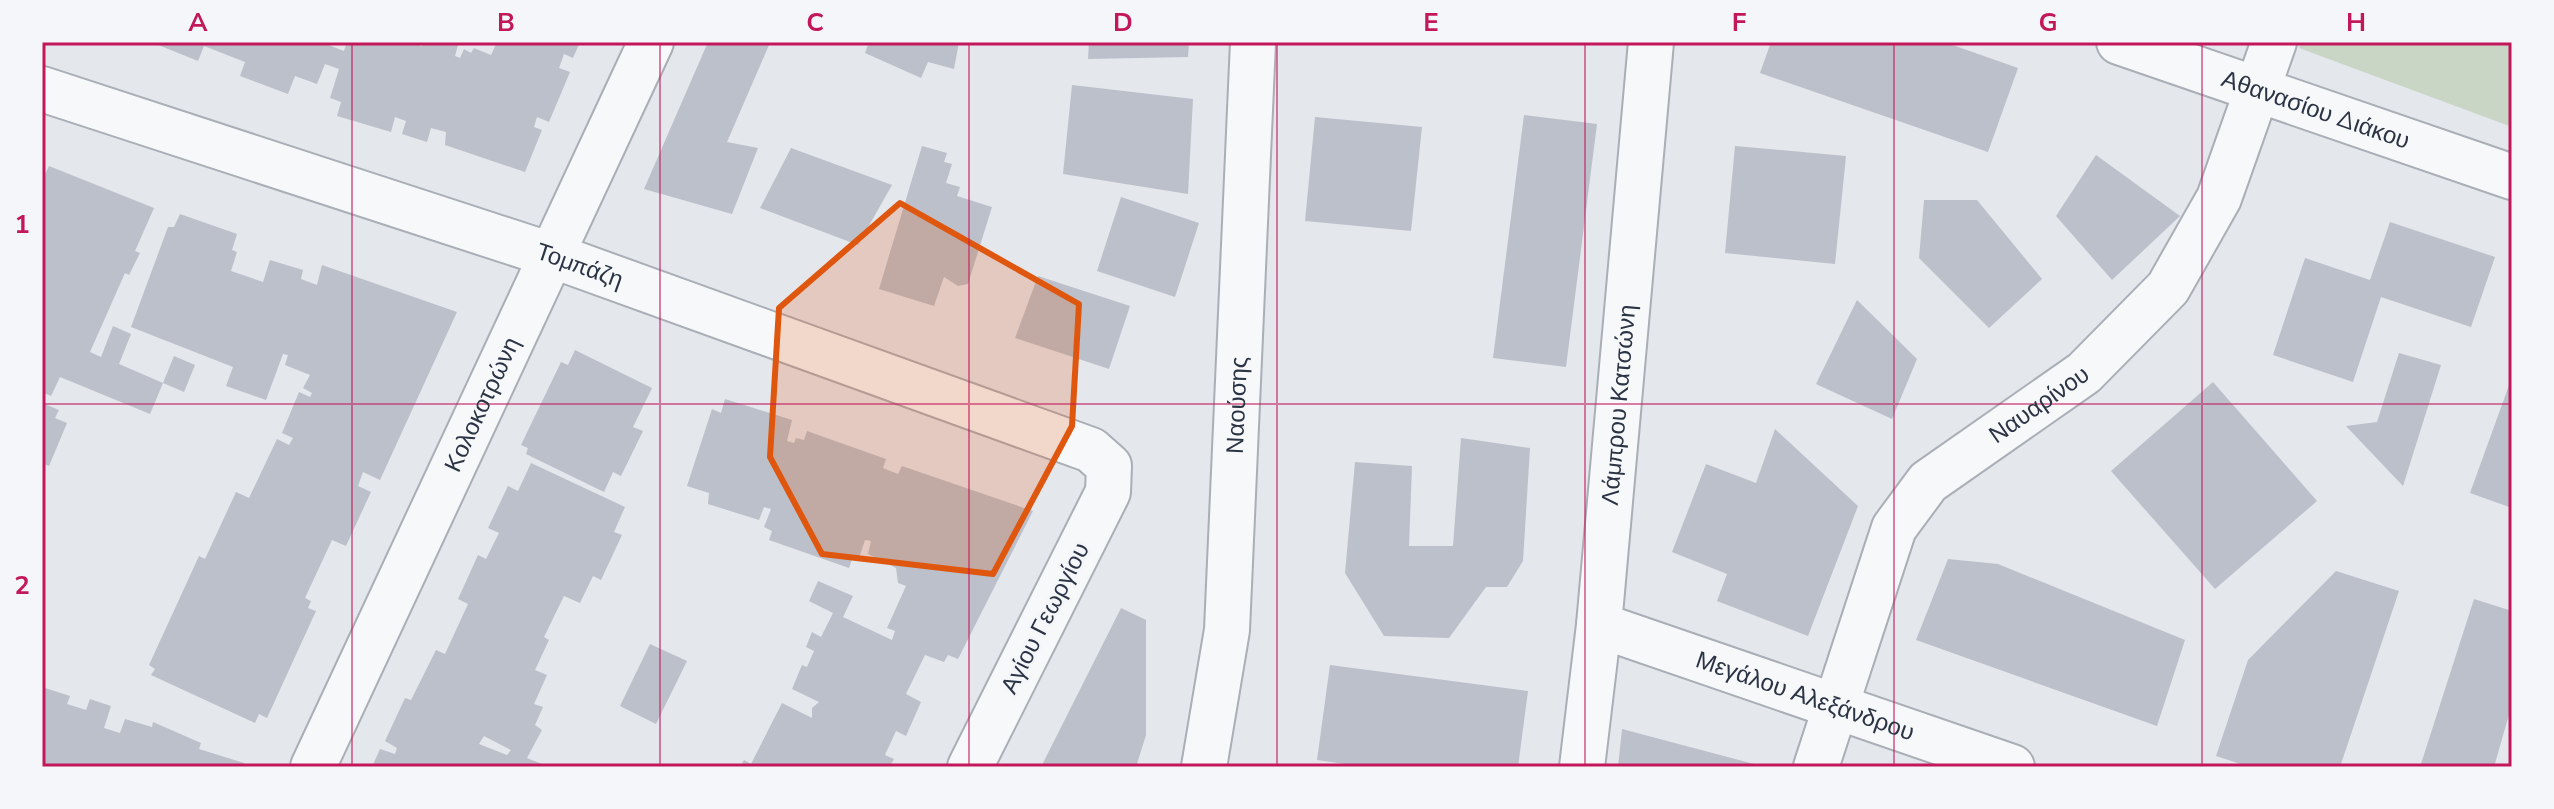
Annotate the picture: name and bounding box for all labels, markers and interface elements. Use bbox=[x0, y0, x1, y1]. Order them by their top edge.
text: A bbox=[188, 5, 208, 40]
text: B bbox=[497, 5, 515, 40]
text: C bbox=[806, 5, 824, 40]
text: D bbox=[1113, 5, 1133, 40]
text: E bbox=[1423, 5, 1439, 40]
text: F bbox=[1732, 5, 1746, 40]
text: G bbox=[2038, 5, 2058, 40]
text: H bbox=[2346, 5, 2366, 40]
street label: Αθανασίου Διάκου bbox=[2217, 62, 2414, 157]
text: 1 bbox=[14, 207, 30, 242]
street label: Τομπάζη bbox=[532, 235, 628, 296]
street label: Λάμπρου Κατσώνη bbox=[1594, 303, 1644, 507]
street label: Κολοκοτρώνη bbox=[437, 332, 527, 477]
street label: Ναούσης bbox=[1219, 356, 1255, 455]
street label: Ναυαρίνου bbox=[1982, 358, 2096, 451]
street label: Αγίου Γεωργίου bbox=[993, 537, 1097, 699]
text: 2 bbox=[14, 568, 30, 603]
street label: Μεγάλου Αλεξάνδρου bbox=[1692, 644, 1919, 748]

